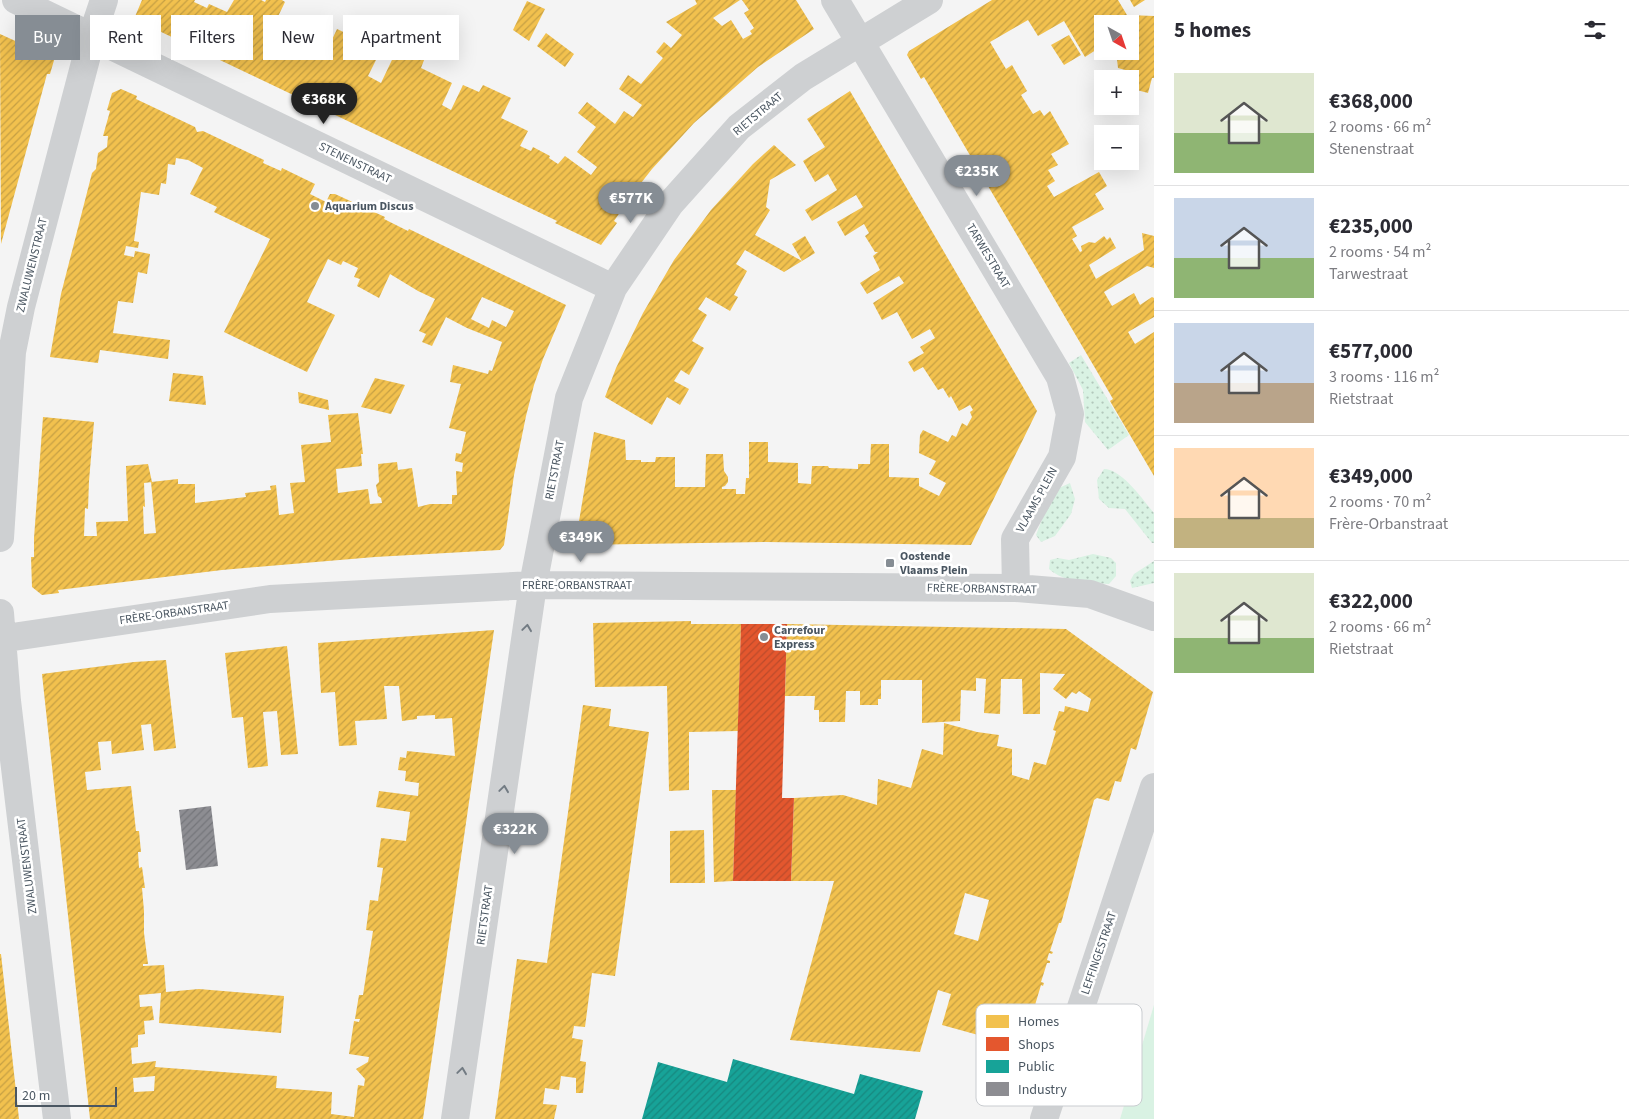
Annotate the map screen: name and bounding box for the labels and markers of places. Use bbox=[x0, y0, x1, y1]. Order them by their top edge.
pin: €368K bbox=[289, 82, 359, 125]
pin: €235K bbox=[942, 154, 1012, 197]
pin: €577K bbox=[596, 182, 666, 224]
place label: Aquarium Discus bbox=[324, 198, 413, 215]
marker: Aquarium Discus bbox=[309, 200, 321, 212]
pin: €349K bbox=[546, 520, 616, 563]
place label: Oostende Vlaams Plein bbox=[899, 548, 968, 579]
marker: Oostende Vlaams Plein bbox=[884, 557, 896, 569]
place label: Carrefour Express bbox=[774, 622, 825, 653]
marker: Carrefour Express bbox=[758, 631, 770, 643]
pin: €322K bbox=[480, 812, 550, 855]

